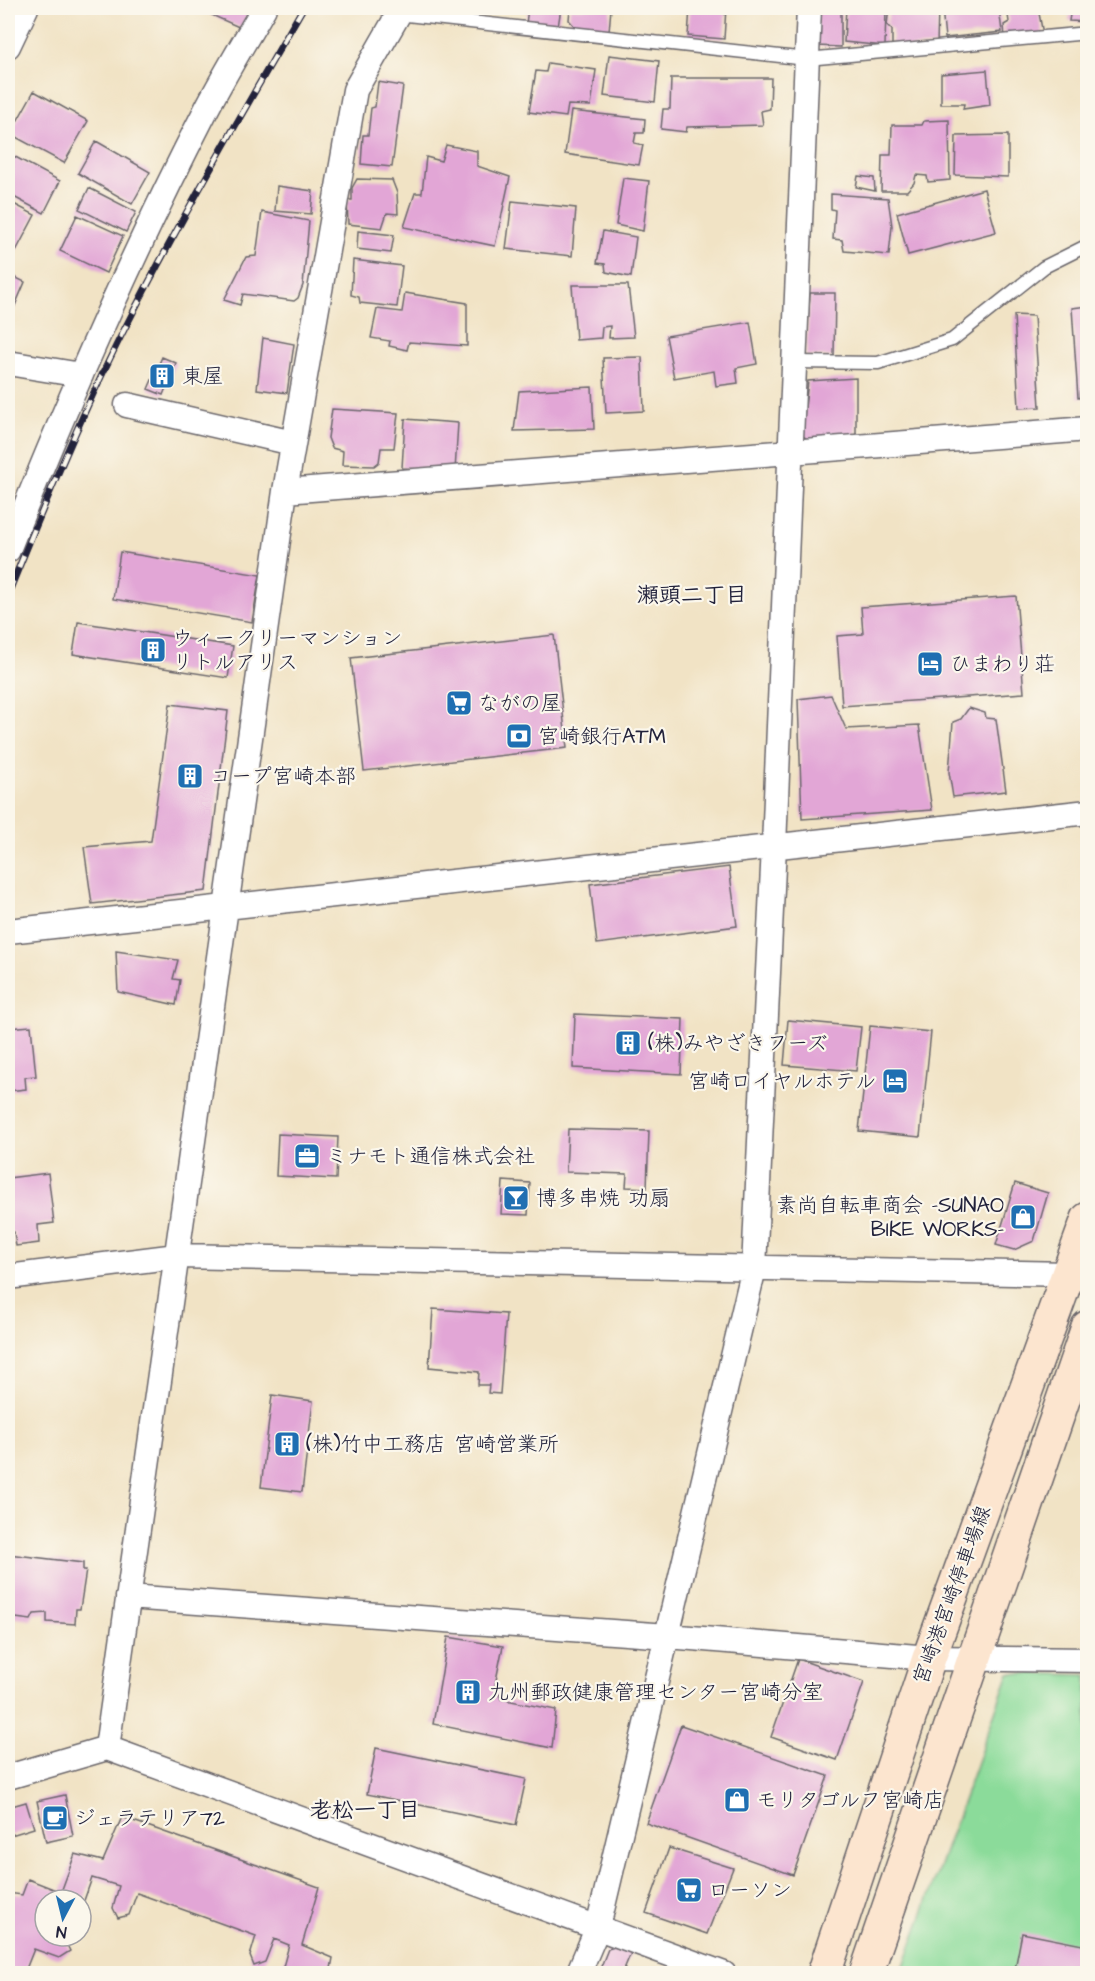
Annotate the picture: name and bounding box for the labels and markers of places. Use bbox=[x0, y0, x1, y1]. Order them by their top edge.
building icon: 東屋 bbox=[147, 361, 177, 391]
place label: 東屋 bbox=[182, 362, 224, 391]
place label: ウィークリーマンション リトルアリス bbox=[172, 624, 403, 677]
building icon: ウィークリーマンション リトルアリス bbox=[138, 635, 168, 665]
hotel icon: ひまわり荘 bbox=[915, 649, 945, 679]
place label: ひまわり荘 bbox=[950, 650, 1055, 679]
supermarket icon: ながの屋 bbox=[444, 688, 474, 718]
place label: ながの屋 bbox=[478, 689, 562, 718]
bank icon: 宮崎銀行ATM bbox=[504, 721, 534, 751]
place label: 宮崎銀行ATM bbox=[538, 722, 666, 751]
building icon: コープ宮崎本部 bbox=[175, 761, 205, 791]
place label: コープ宮崎本部 bbox=[210, 762, 356, 791]
building icon: (株)みやざきフーズ bbox=[613, 1028, 643, 1058]
place label: (株)みやざきフーズ bbox=[648, 1029, 828, 1058]
hotel icon: 宮崎ロイヤルホテル bbox=[880, 1066, 910, 1096]
place label: 宮崎ロイヤルホテル bbox=[688, 1067, 876, 1096]
office icon: ミナモト通信株式会社 bbox=[292, 1141, 322, 1171]
place label: ミナモト通信株式会社 bbox=[326, 1142, 536, 1171]
bar icon: 博多串焼 功扇 bbox=[501, 1183, 531, 1213]
place label: 博多串焼 功扇 bbox=[536, 1184, 670, 1213]
place label: 素尚自転車商会 -SUNAO BIKE WORKS- bbox=[776, 1191, 1004, 1244]
shop icon: 素尚自転車商会 -SUNAO BIKE WORKS- bbox=[1008, 1202, 1038, 1232]
building icon: (株)竹中工務店 宮崎営業所 bbox=[272, 1429, 302, 1459]
place label: (株)竹中工務店 宮崎営業所 bbox=[306, 1430, 559, 1459]
building icon: 九州郵政健康管理センター宮崎分室 bbox=[453, 1677, 483, 1707]
place label: 九州郵政健康管理センター宮崎分室 bbox=[488, 1678, 823, 1707]
shop icon: モリタゴルフ宮崎店 bbox=[722, 1785, 752, 1815]
place label: モリタゴルフ宮崎店 bbox=[756, 1786, 944, 1815]
cafe icon: ジェラテリア72 bbox=[40, 1803, 70, 1833]
place label: ジェラテリア72 bbox=[74, 1804, 225, 1833]
supermarket icon: ローソン bbox=[674, 1875, 704, 1905]
place label: ローソン bbox=[708, 1876, 792, 1905]

